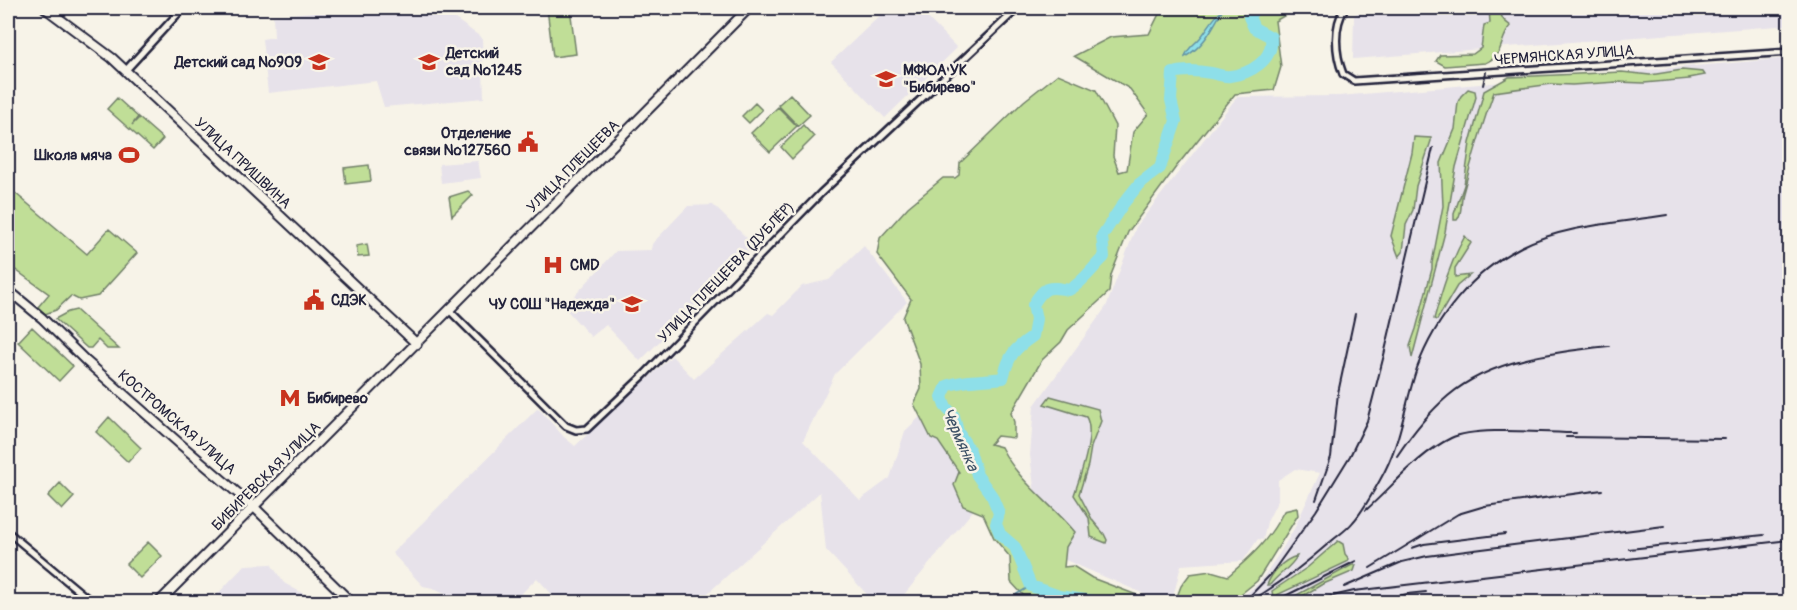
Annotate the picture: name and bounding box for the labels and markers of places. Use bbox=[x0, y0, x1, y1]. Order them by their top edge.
place label: Детский сад №1245 bbox=[445, 44, 522, 80]
school or university icon: Детский сад №909 bbox=[307, 50, 331, 74]
school or university icon: Детский сад №1245 bbox=[417, 50, 441, 74]
place label: Детский сад №909 bbox=[174, 53, 302, 72]
place label: МФЮА УК "Бибирево" bbox=[903, 61, 976, 97]
school or university icon: МФЮА УК "Бибирево" bbox=[874, 67, 898, 91]
place label: Отделение связи №127560 bbox=[403, 124, 512, 160]
public building icon: Отделение связи №127560 bbox=[516, 130, 540, 154]
sports icon: Школа мяча bbox=[117, 143, 141, 167]
place label: Школа мяча bbox=[33, 146, 112, 165]
hospital icon: CMD bbox=[541, 253, 565, 277]
place label: CMD bbox=[570, 256, 600, 275]
public building icon: СДЭК bbox=[302, 288, 326, 312]
place label: СДЭК bbox=[331, 291, 367, 310]
school or university icon: ЧУ СОШ "Надежда" bbox=[620, 292, 644, 316]
place label: ЧУ СОШ "Надежда" bbox=[489, 295, 615, 314]
metro station icon: Бибирево bbox=[278, 386, 302, 410]
place label: Бибирево bbox=[307, 389, 368, 408]

